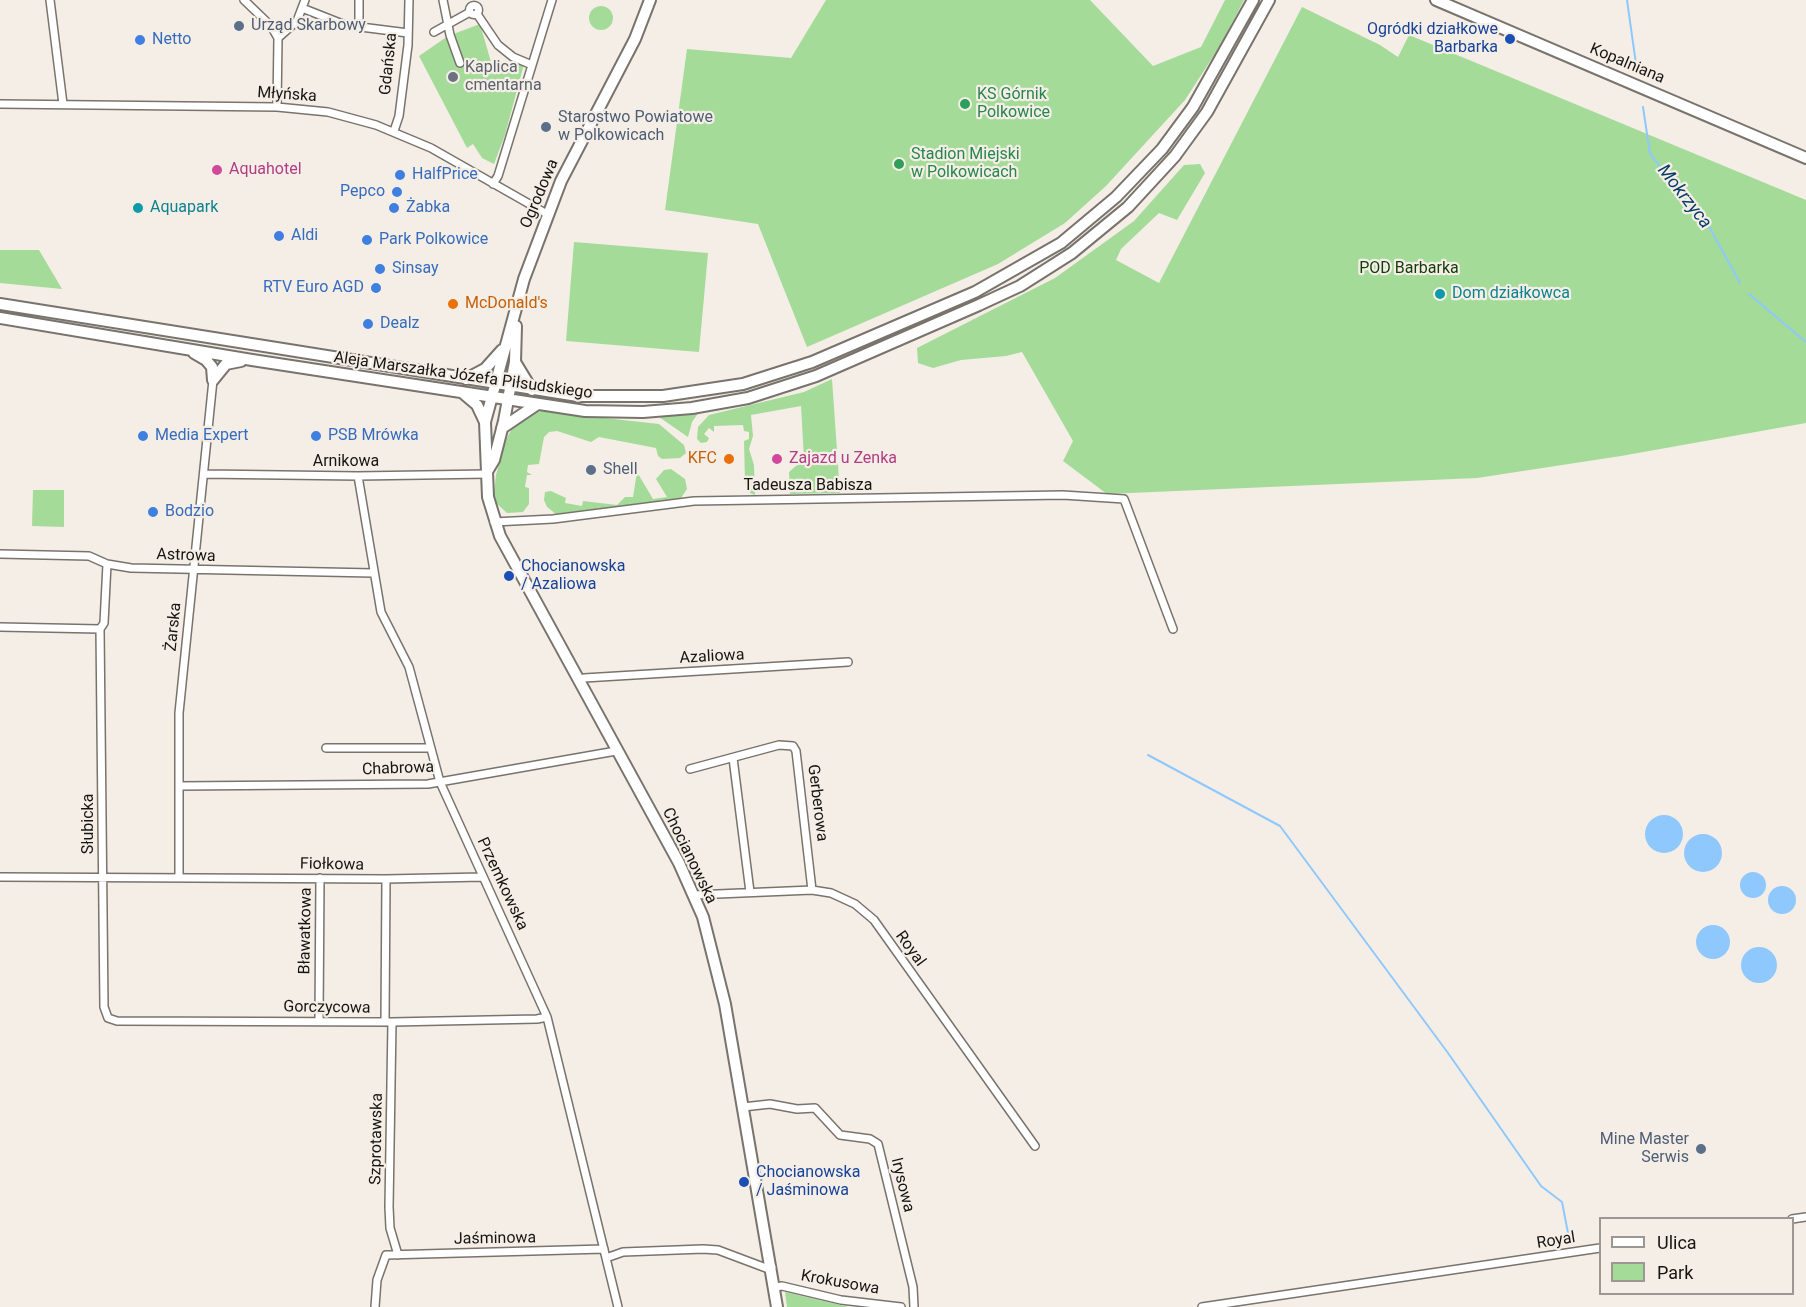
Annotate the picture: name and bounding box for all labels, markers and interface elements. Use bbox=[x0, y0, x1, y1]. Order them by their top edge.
place label: Urząd Skarbowy bbox=[251, 16, 366, 36]
marker: Urząd Skarbowy bbox=[232, 19, 246, 33]
place label: Ogródki działkowe Barbarka bbox=[1367, 20, 1498, 58]
place label: Netto bbox=[152, 30, 191, 50]
street label: Gdańska bbox=[376, 32, 402, 96]
marker: Ogródki działkowe Barbarka bbox=[1503, 32, 1517, 46]
marker: Netto bbox=[133, 33, 147, 47]
street label: Kopalniana bbox=[1587, 40, 1667, 88]
place label: Kaplica cmentarna bbox=[465, 58, 542, 96]
marker: Kaplica cmentarna bbox=[446, 70, 460, 84]
street label: Młyńska bbox=[257, 83, 317, 107]
place label: KS Górnik Polkowice bbox=[977, 85, 1050, 123]
marker: KS Górnik Polkowice bbox=[958, 97, 972, 111]
place label: Starostwo Powiatowe w Polkowicach bbox=[558, 108, 713, 146]
marker: Starostwo Powiatowe w Polkowicach bbox=[539, 120, 553, 134]
place label: Stadion Miejski w Polkowicach bbox=[911, 145, 1020, 183]
street label: Ogrodowa bbox=[517, 157, 563, 231]
marker: Stadion Miejski w Polkowicach bbox=[892, 157, 906, 171]
place label: Aquahotel bbox=[229, 160, 302, 180]
water label: Mokrzyca bbox=[1652, 161, 1716, 233]
marker: Aquahotel bbox=[210, 163, 224, 177]
place label: HalfPrice bbox=[412, 165, 478, 185]
marker: HalfPrice bbox=[393, 168, 407, 182]
place label: Pepco bbox=[340, 182, 385, 202]
marker: Pepco bbox=[390, 185, 404, 199]
place label: Aquapark bbox=[150, 198, 218, 218]
place label: Żabka bbox=[406, 198, 450, 218]
marker: Aquapark bbox=[131, 201, 145, 215]
marker: Żabka bbox=[387, 201, 401, 215]
place label: Aldi bbox=[291, 226, 318, 246]
marker: Aldi bbox=[272, 229, 286, 243]
place label: Park Polkowice bbox=[379, 230, 488, 250]
marker: Park Polkowice bbox=[360, 233, 374, 247]
place label: Sinsay bbox=[392, 259, 439, 279]
park label: POD Barbarka bbox=[1359, 259, 1459, 279]
marker: Sinsay bbox=[373, 262, 387, 276]
place label: RTV Euro AGD bbox=[263, 278, 364, 298]
marker: RTV Euro AGD bbox=[369, 281, 383, 295]
place label: Dom działkowca bbox=[1452, 284, 1570, 304]
marker: Dom działkowca bbox=[1433, 287, 1447, 301]
place label: McDonald's bbox=[465, 294, 548, 314]
marker: McDonald's bbox=[446, 297, 460, 311]
place label: Dealz bbox=[380, 314, 420, 334]
marker: Dealz bbox=[361, 317, 375, 331]
street label: Aleja Marszałka Józefa Piłsudskiego bbox=[332, 348, 594, 404]
place label: Media Expert bbox=[155, 426, 249, 446]
place label: PSB Mrówka bbox=[328, 426, 419, 446]
marker: Media Expert bbox=[136, 429, 150, 443]
marker: PSB Mrówka bbox=[309, 429, 323, 443]
place label: KFC bbox=[688, 449, 717, 469]
place label: Zajazd u Zenka bbox=[789, 449, 897, 469]
street label: Arnikowa bbox=[313, 452, 379, 472]
marker: KFC bbox=[722, 452, 736, 466]
marker: Zajazd u Zenka bbox=[770, 452, 784, 466]
place label: Shell bbox=[603, 460, 638, 480]
marker: Shell bbox=[584, 463, 598, 477]
street label: Tadeusza Babisza bbox=[743, 476, 873, 496]
place label: Bodzio bbox=[165, 502, 214, 522]
marker: Bodzio bbox=[146, 505, 160, 519]
street label: Astrowa bbox=[156, 545, 216, 567]
place label: Chocianowska / Azaliowa bbox=[521, 557, 625, 595]
marker: Chocianowska / Azaliowa bbox=[502, 569, 516, 583]
street label: Żarska bbox=[162, 602, 186, 652]
street label: Azaliowa bbox=[679, 646, 745, 668]
street label: Chabrowa bbox=[362, 758, 434, 780]
street label: Gerberowa bbox=[803, 763, 831, 843]
street label: Słubicka bbox=[79, 794, 99, 854]
street label: Chocianowska bbox=[657, 805, 721, 907]
street label: Przemkowska bbox=[472, 835, 532, 933]
street label: Fiołkowa bbox=[300, 855, 364, 875]
street label: Bławatkowa bbox=[296, 887, 316, 975]
street label: Royal bbox=[891, 928, 929, 970]
street label: Gorczycowa bbox=[283, 998, 371, 1018]
street label: Szprotawska bbox=[367, 1093, 387, 1185]
place label: Mine Master Serwis bbox=[1600, 1130, 1689, 1168]
marker: Mine Master Serwis bbox=[1694, 1142, 1708, 1156]
street label: Irysowa bbox=[886, 1156, 918, 1214]
place label: Chocianowska / Jaśminowa bbox=[756, 1163, 860, 1201]
marker: Chocianowska / Jaśminowa bbox=[737, 1175, 751, 1189]
legend bbox=[1599, 1217, 1794, 1295]
street label: Royal bbox=[1535, 1228, 1577, 1254]
street label: Jaśminowa bbox=[454, 1229, 536, 1249]
text: Ulica bbox=[1657, 1232, 1697, 1253]
text: Park bbox=[1657, 1262, 1693, 1283]
street label: Krokusowa bbox=[799, 1267, 881, 1299]

